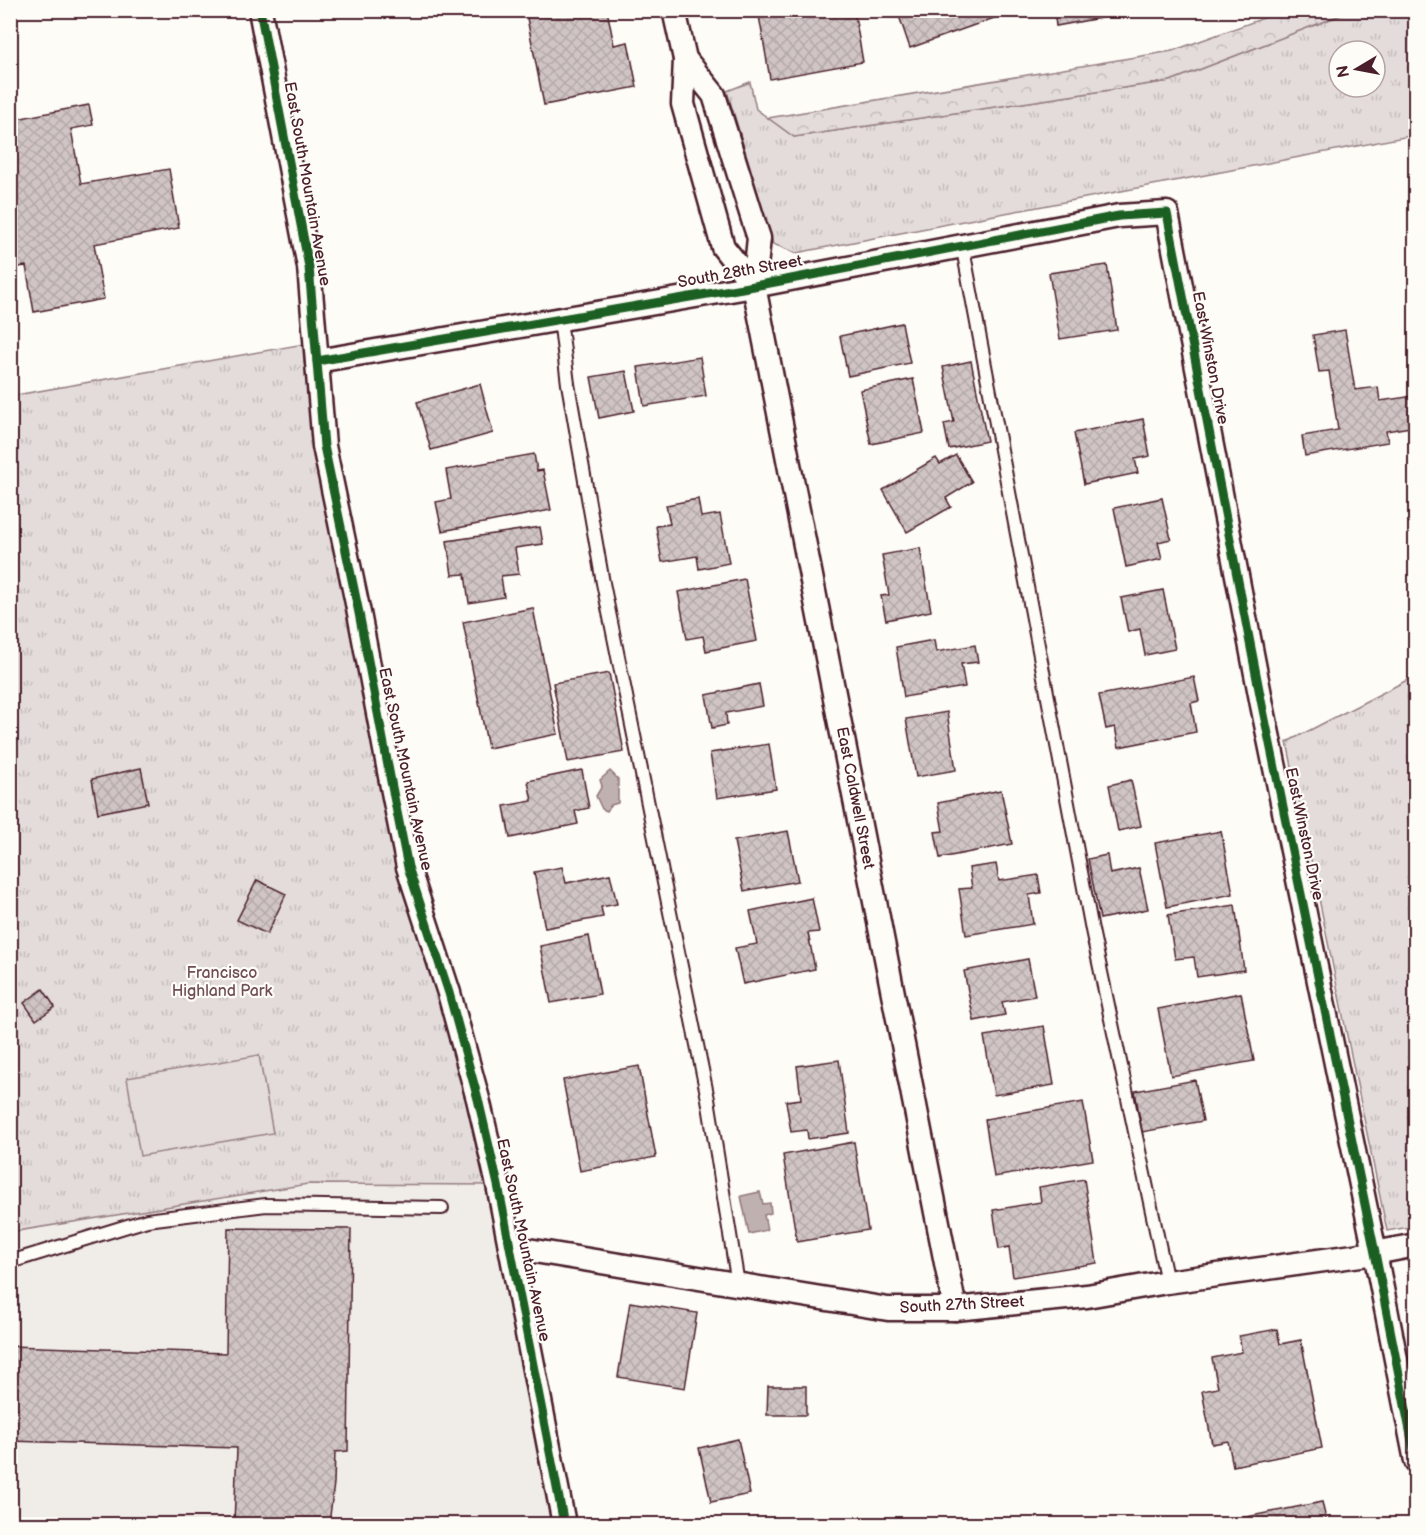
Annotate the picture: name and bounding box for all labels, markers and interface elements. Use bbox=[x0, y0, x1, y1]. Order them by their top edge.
north arrow bbox=[1327, 39, 1387, 99]
text: N bbox=[1333, 64, 1354, 79]
street label: East South Mountain Avenue bbox=[280, 80, 334, 288]
street label: South 28th Street bbox=[676, 252, 804, 292]
street label: East Winston Drive bbox=[1188, 290, 1232, 427]
street label: East South Mountain Avenue bbox=[374, 666, 436, 873]
street label: East Caldwell Street bbox=[832, 725, 878, 871]
street label: East Winston Drive bbox=[1281, 766, 1327, 903]
park label: Francisco Highland Park bbox=[172, 964, 272, 1001]
street label: East South Mountain Avenue bbox=[492, 1137, 554, 1344]
street label: South 27th Street bbox=[899, 1292, 1025, 1318]

